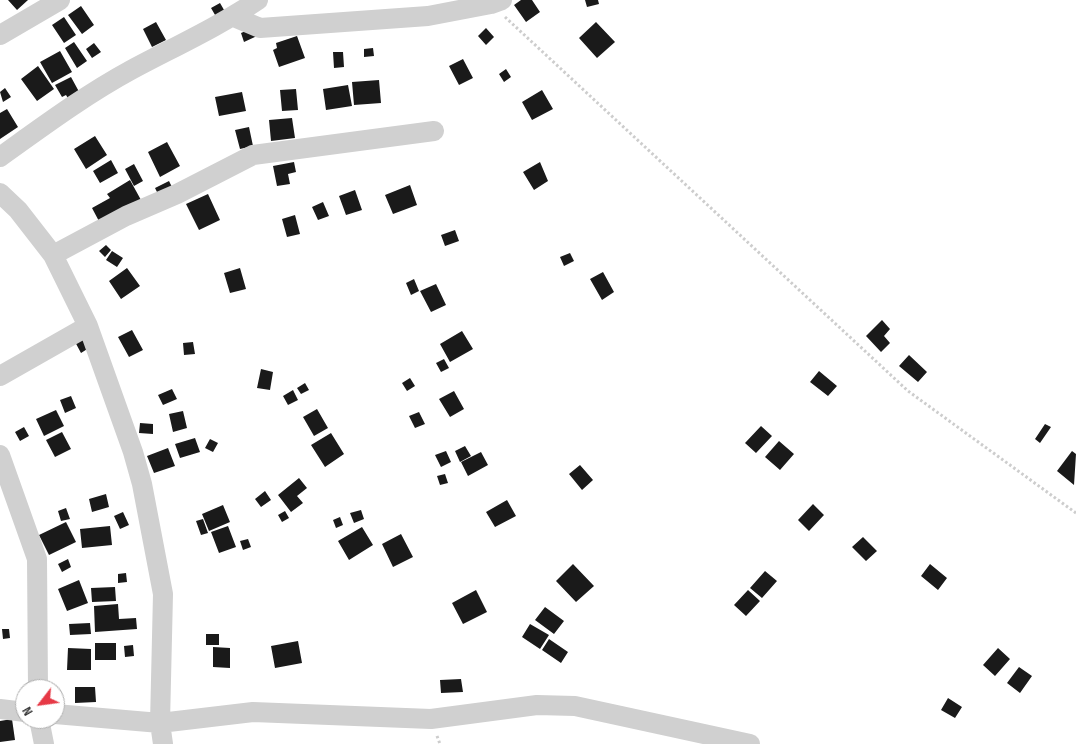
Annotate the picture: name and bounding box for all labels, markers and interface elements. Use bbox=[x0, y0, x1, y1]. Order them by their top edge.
north arrow bbox=[15, 679, 65, 729]
text: N bbox=[18, 704, 37, 719]

